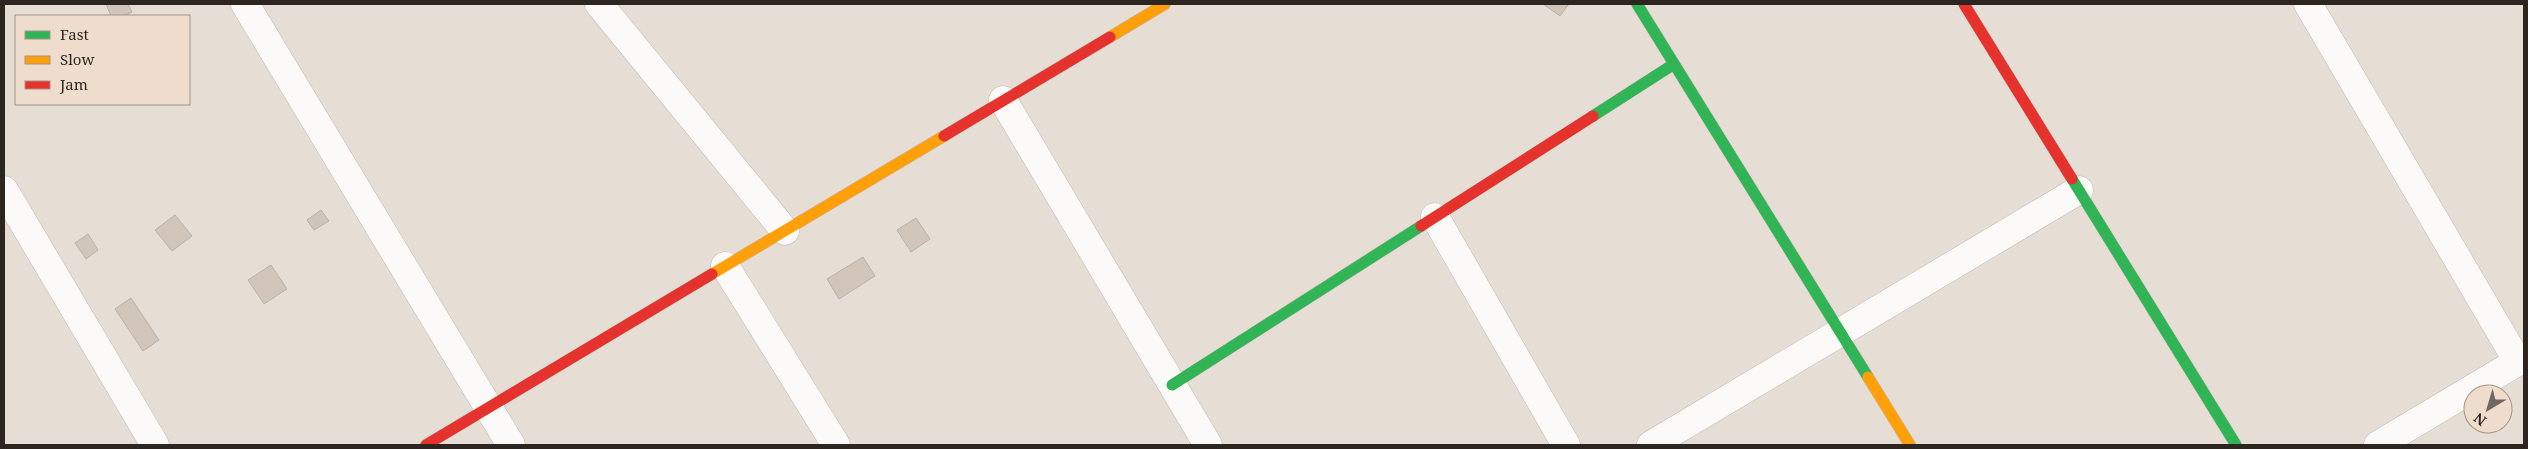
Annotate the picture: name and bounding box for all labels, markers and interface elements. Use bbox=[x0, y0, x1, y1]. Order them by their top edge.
legend bbox=[15, 15, 190, 105]
text: Fast bbox=[60, 24, 89, 44]
text: Slow bbox=[60, 49, 94, 69]
text: Jam bbox=[59, 74, 88, 94]
north arrow bbox=[2463, 384, 2513, 434]
text: N bbox=[2469, 409, 2490, 431]

